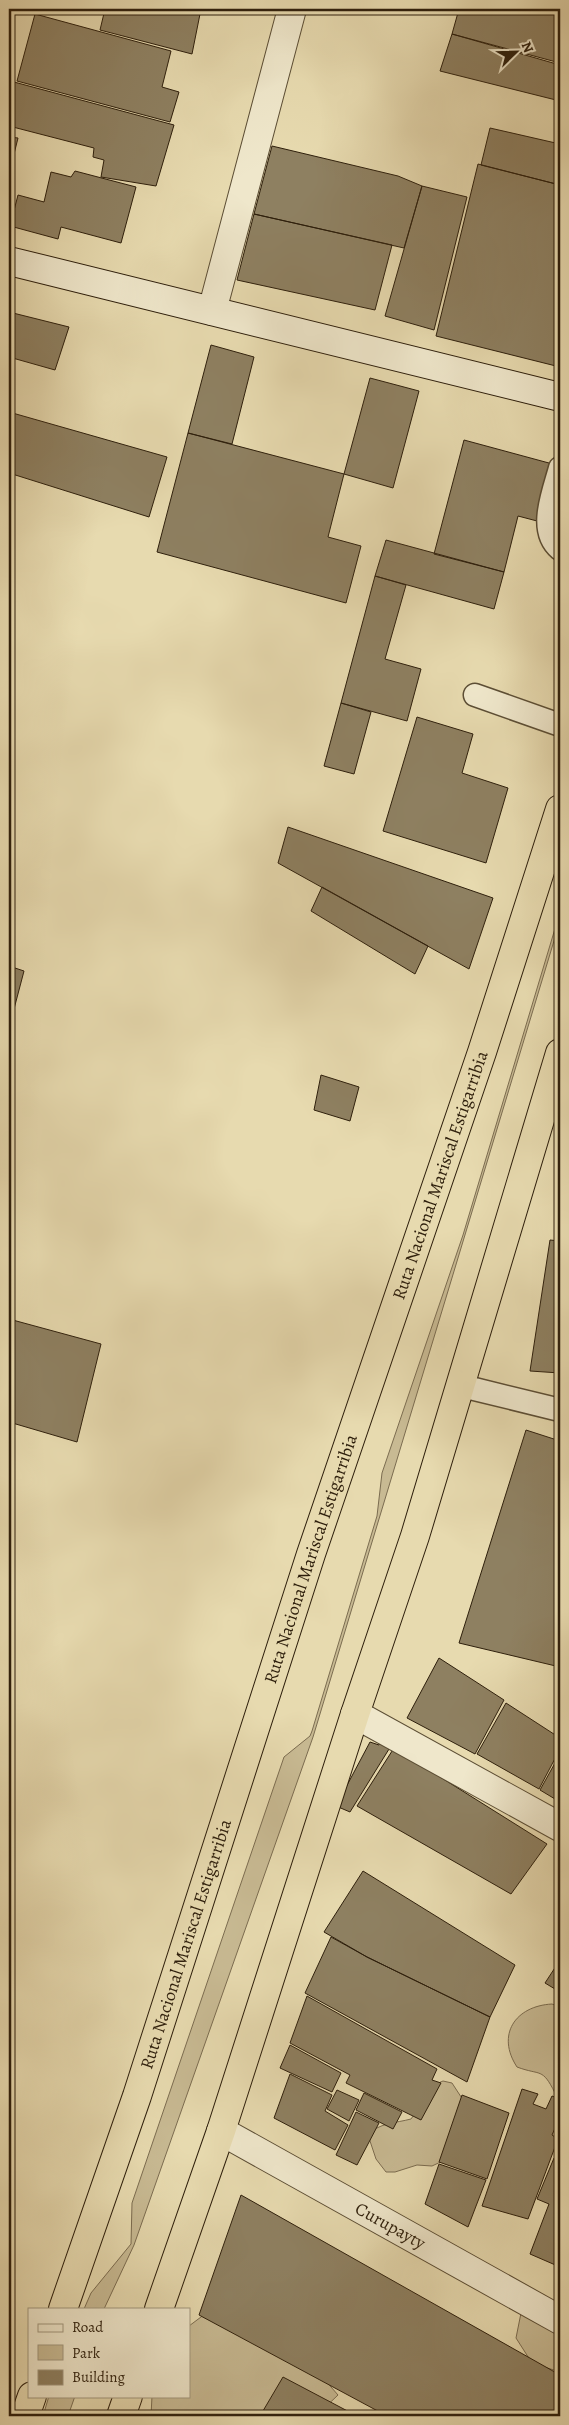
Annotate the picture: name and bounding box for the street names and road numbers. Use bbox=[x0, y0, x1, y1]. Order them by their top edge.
street label: Ruta Nacional Mariscal Estigarribia bbox=[387, 1047, 494, 1303]
street label: Ruta Nacional Mariscal Estigarribia bbox=[258, 1430, 363, 1687]
street label: Ruta Nacional Mariscal Estigarribia bbox=[134, 1816, 237, 2072]
street label: Curupayty bbox=[351, 2196, 431, 2255]

